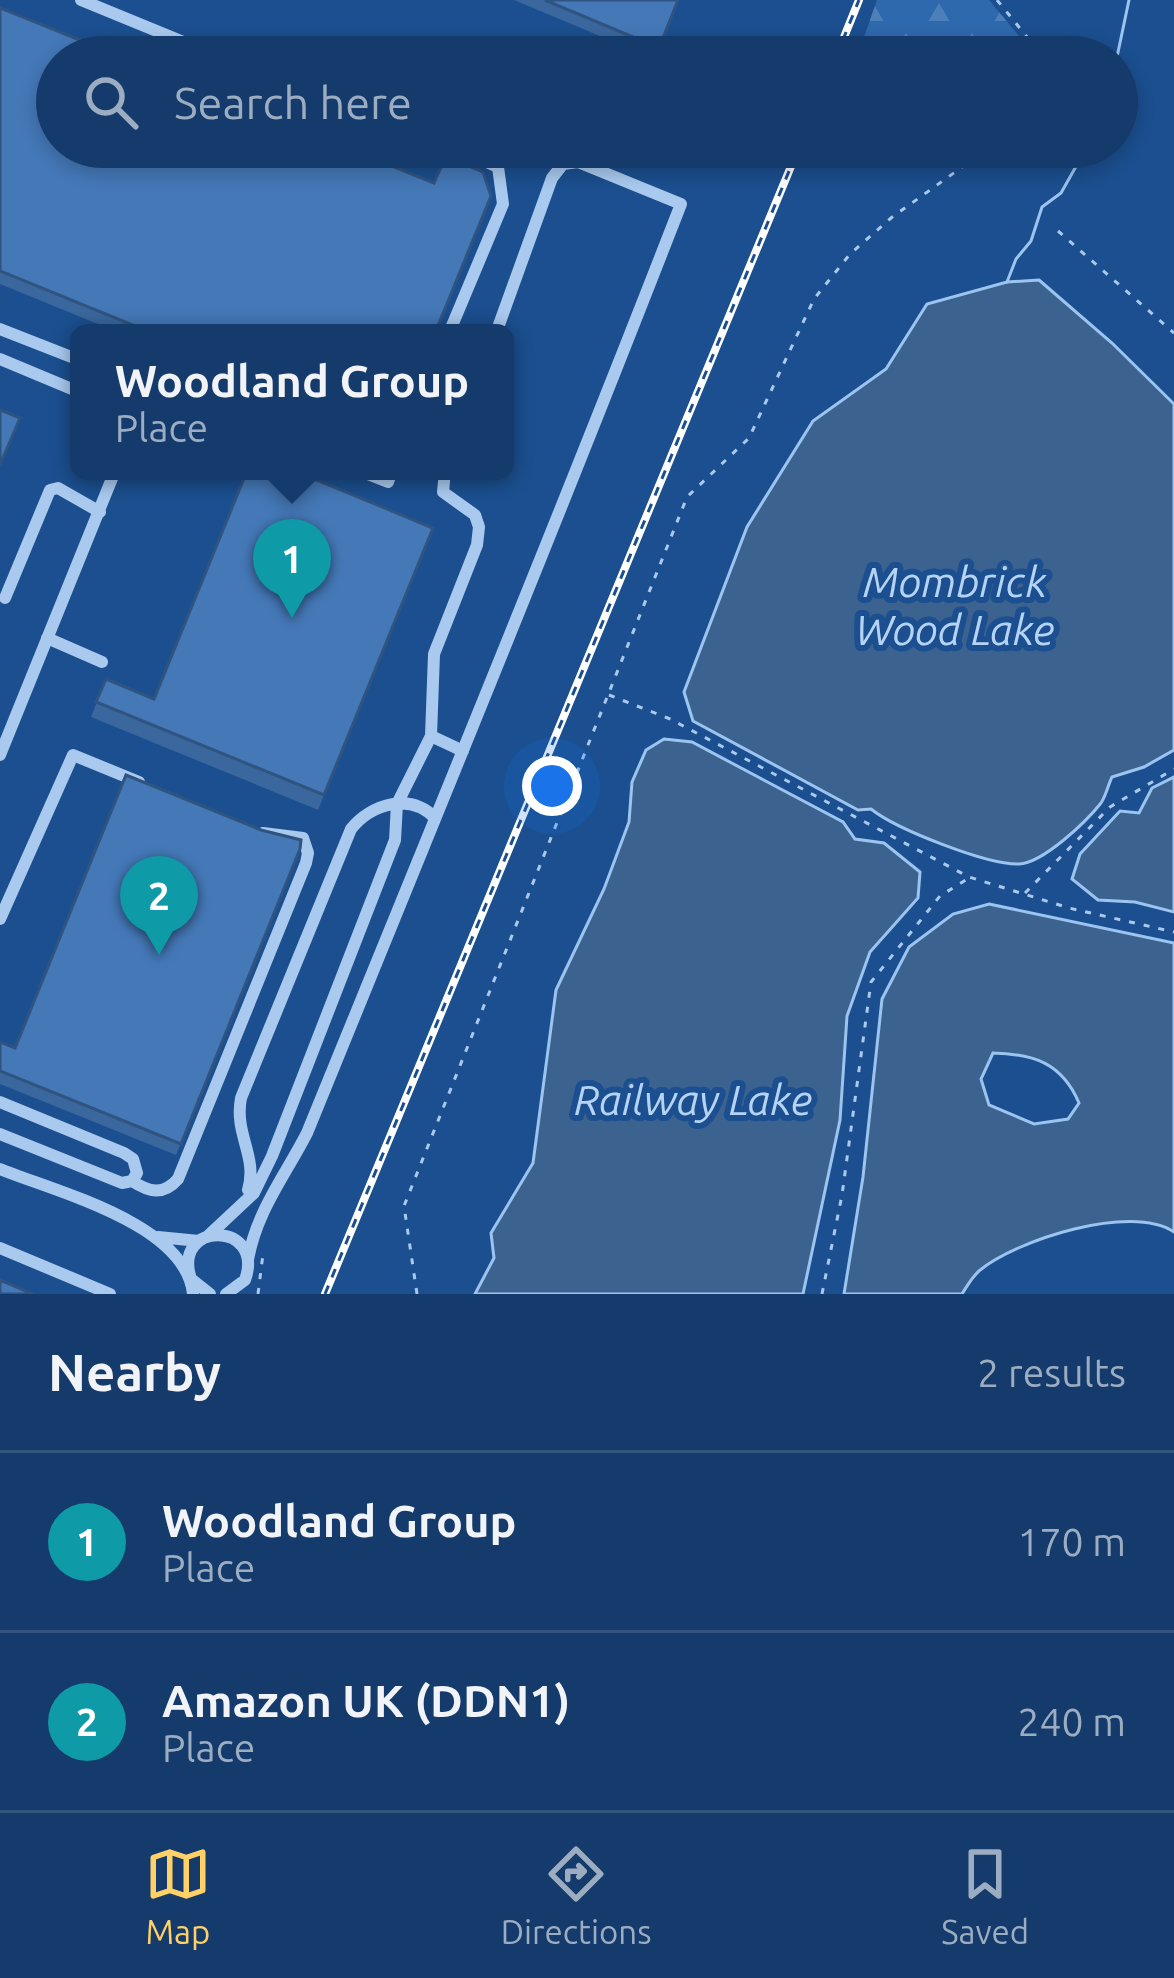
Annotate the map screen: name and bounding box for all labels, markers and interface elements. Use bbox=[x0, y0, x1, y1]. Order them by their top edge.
search box bbox=[36, 36, 1138, 168]
icon: search bbox=[78, 69, 144, 135]
text: Search here bbox=[174, 77, 412, 128]
popup bbox=[70, 324, 514, 480]
text: Woodland Group bbox=[115, 355, 469, 406]
text: Place bbox=[115, 406, 208, 449]
pin: 1 bbox=[253, 519, 331, 618]
water label: Mombrick Wood Lake bbox=[856, 558, 1054, 653]
your location bbox=[522, 756, 582, 816]
pin: 2 bbox=[120, 856, 198, 955]
water label: Railway Lake bbox=[574, 1076, 812, 1123]
text: Nearby bbox=[48, 1343, 221, 1401]
text: 2 results bbox=[977, 1351, 1126, 1394]
text: Woodland Group bbox=[162, 1495, 516, 1546]
text: 1 bbox=[76, 1520, 98, 1563]
text: 170 m bbox=[1017, 1520, 1126, 1563]
text: Place bbox=[162, 1546, 255, 1589]
text: Amazon UK (DDN1) bbox=[162, 1675, 570, 1726]
text: 2 bbox=[76, 1700, 98, 1743]
text: 240 m bbox=[1017, 1700, 1126, 1743]
text: Place bbox=[162, 1726, 255, 1769]
tab: Map bbox=[145, 1841, 211, 1950]
tab: Directions bbox=[501, 1841, 651, 1950]
tab: Saved bbox=[941, 1841, 1029, 1950]

